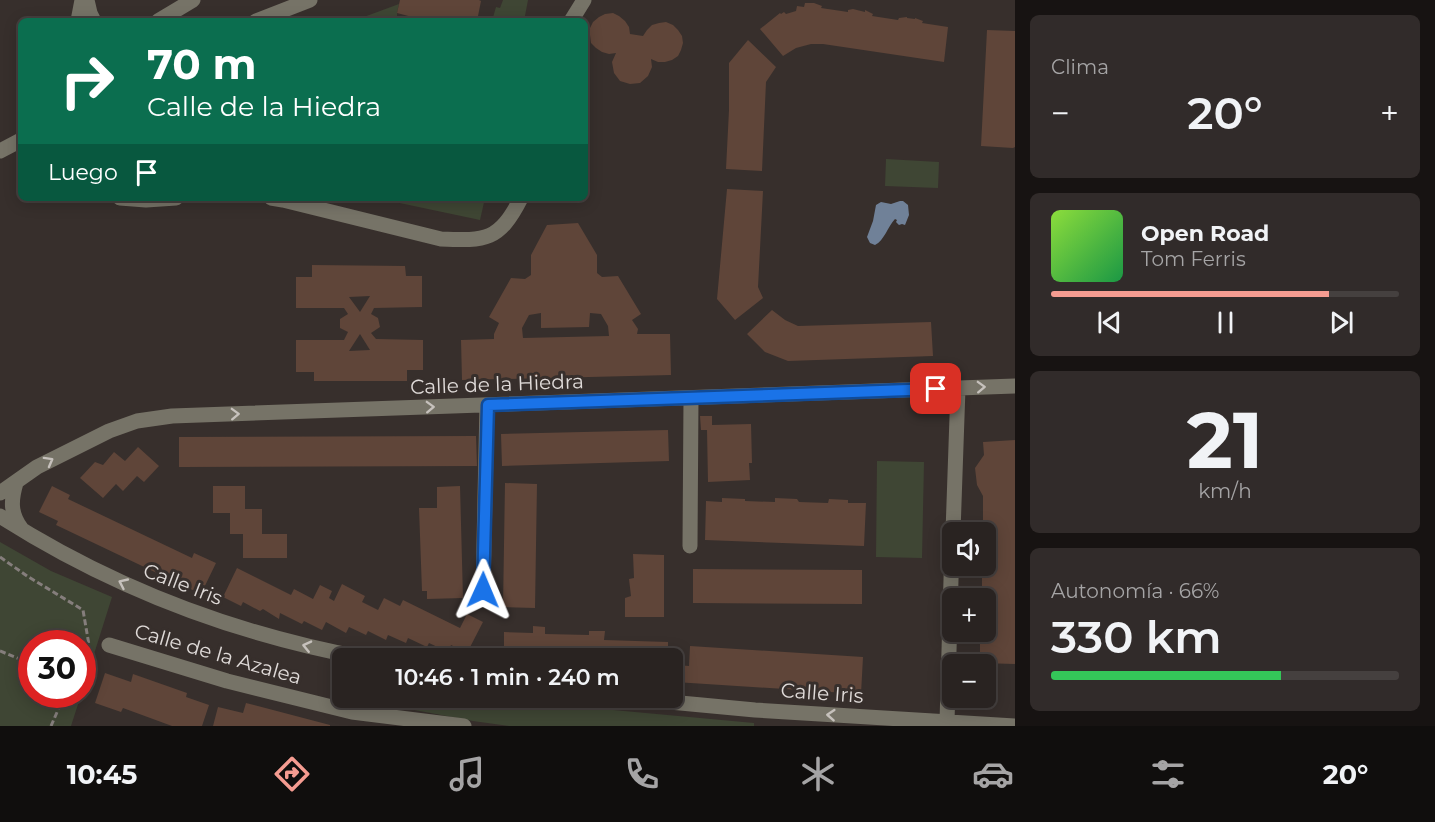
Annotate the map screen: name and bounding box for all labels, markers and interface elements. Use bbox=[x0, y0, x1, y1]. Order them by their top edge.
text: 70 m bbox=[147, 38, 257, 90]
icon: right bbox=[48, 42, 126, 120]
text: Clima bbox=[1051, 55, 1109, 79]
text: 20° bbox=[1187, 85, 1263, 140]
text: Calle de la Hiedra bbox=[147, 90, 381, 123]
text: − bbox=[1051, 93, 1070, 133]
text: + bbox=[1380, 93, 1399, 133]
icon: arrive bbox=[130, 156, 163, 189]
text: Luego bbox=[48, 159, 118, 186]
text: Open Road bbox=[1141, 220, 1269, 247]
text: Tom Ferris bbox=[1141, 247, 1246, 271]
icon: previous bbox=[1093, 306, 1126, 339]
icon: pause bbox=[1209, 306, 1242, 339]
icon: next bbox=[1325, 306, 1358, 339]
pin bbox=[910, 363, 961, 414]
street label: Calle de la Hiedra bbox=[410, 369, 584, 399]
icon: arrive bbox=[919, 372, 952, 405]
one-way arrow bbox=[977, 381, 986, 394]
text: 21 bbox=[1187, 392, 1263, 488]
one-way arrow bbox=[425, 401, 434, 414]
one-way arrow bbox=[230, 408, 239, 421]
one-way arrow bbox=[42, 457, 53, 468]
text: km/h bbox=[1198, 479, 1252, 503]
map controls bbox=[942, 522, 996, 708]
button: sound bbox=[942, 522, 996, 576]
street label: Calle Iris bbox=[140, 558, 226, 610]
position arrow bbox=[451, 558, 515, 622]
one-way arrow bbox=[119, 578, 130, 590]
text: Autonomía · 66% bbox=[1051, 579, 1219, 603]
button: + bbox=[942, 588, 996, 642]
text: 330 km bbox=[1051, 609, 1222, 664]
street label: Calle de la Azalea bbox=[132, 619, 304, 689]
speed limit sign: 30 bbox=[18, 630, 96, 708]
one-way arrow bbox=[303, 640, 313, 653]
button: − bbox=[942, 654, 996, 708]
text: 10:46 · 1 min · 240 m bbox=[395, 664, 620, 691]
street label: Calle Iris bbox=[780, 678, 864, 708]
one-way arrow bbox=[826, 708, 835, 721]
icon: directions bbox=[271, 753, 313, 795]
icon: music bbox=[446, 753, 488, 795]
icon: phone bbox=[621, 753, 663, 795]
icon: climate bbox=[797, 753, 839, 795]
icon: car bbox=[972, 753, 1014, 795]
icon: filters bbox=[1147, 753, 1189, 795]
text: 10:45 bbox=[67, 758, 137, 791]
text: 20° bbox=[1323, 758, 1368, 791]

